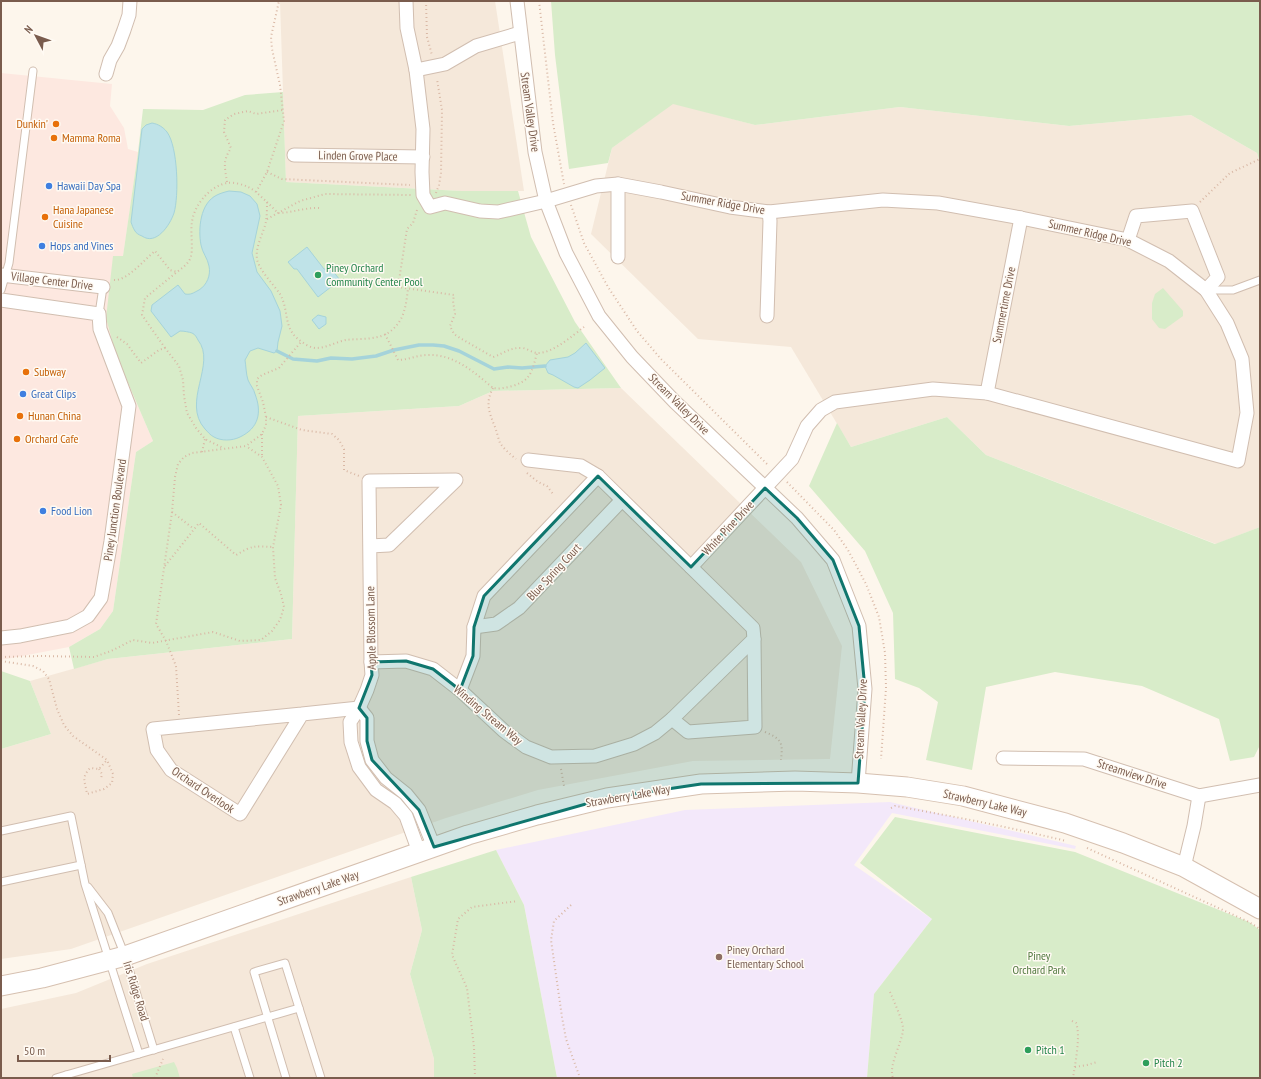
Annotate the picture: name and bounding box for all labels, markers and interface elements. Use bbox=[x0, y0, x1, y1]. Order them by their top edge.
north arrow bbox=[16, 16, 56, 56]
text: N bbox=[21, 23, 36, 36]
street label: Stream Valley Drive bbox=[517, 71, 544, 153]
place label: Dunkin' bbox=[17, 116, 48, 131]
marker: Dunkin' bbox=[51, 119, 61, 129]
place label: Mamma Roma bbox=[62, 130, 121, 145]
marker: Mamma Roma bbox=[49, 133, 59, 143]
street label: Linden Grove Place bbox=[318, 147, 398, 164]
place label: Hawaii Day Spa bbox=[57, 178, 121, 193]
marker: Hawaii Day Spa bbox=[44, 181, 54, 191]
street label: Summer Ridge Drive bbox=[680, 188, 766, 217]
place label: Hana Japanese Cuisine bbox=[53, 202, 114, 231]
marker: Hana Japanese Cuisine bbox=[40, 212, 50, 222]
street label: Summer Ridge Drive bbox=[1047, 216, 1133, 249]
place label: Hops and Vines bbox=[50, 238, 113, 253]
marker: Hops and Vines bbox=[37, 241, 47, 251]
place label: Piney Orchard Community Center Pool bbox=[326, 260, 423, 289]
street label: Summertime Drive bbox=[989, 265, 1018, 344]
street label: Village Center Drive bbox=[9, 268, 94, 293]
marker: Piney Orchard Community Center Pool bbox=[313, 270, 323, 280]
place label: Subway bbox=[34, 364, 66, 379]
marker: Subway bbox=[21, 367, 31, 377]
street label: Stream Valley Drive bbox=[646, 370, 713, 437]
place label: Great Clips bbox=[31, 386, 76, 401]
marker: Great Clips bbox=[18, 389, 28, 399]
place label: Hunan China bbox=[28, 408, 81, 423]
marker: Hunan China bbox=[15, 411, 25, 421]
place label: Orchard Cafe bbox=[25, 431, 78, 446]
marker: Orchard Cafe bbox=[12, 434, 22, 444]
street label: Piney Junction Boulevard bbox=[100, 458, 129, 562]
street label: White Pine Drive bbox=[699, 497, 757, 558]
place label: Food Lion bbox=[51, 503, 92, 518]
marker: Food Lion bbox=[38, 506, 48, 516]
street label: Blue Spring Court bbox=[523, 539, 584, 603]
street label: Apple Blossom Lane bbox=[362, 586, 379, 670]
street label: Stream Valley Drive bbox=[851, 678, 870, 759]
street label: Winding Stream Way bbox=[451, 681, 526, 748]
street label: Streamview Drive bbox=[1095, 755, 1169, 792]
street label: Orchard Overlook bbox=[169, 763, 238, 816]
street label: Strawberry Lake Way bbox=[585, 781, 672, 810]
street label: Strawberry Lake Way bbox=[942, 786, 1029, 820]
street label: Strawberry Lake Way bbox=[275, 866, 361, 909]
place label: Piney Orchard Elementary School bbox=[727, 942, 804, 971]
park label: Piney Orchard Park bbox=[1012, 948, 1066, 977]
marker: Piney Orchard Elementary School bbox=[714, 952, 724, 962]
street label: Iris Ridge Road bbox=[120, 959, 153, 1023]
scale bar bbox=[18, 1037, 110, 1063]
place label: Pitch 1 bbox=[1036, 1042, 1065, 1057]
text: 50 m bbox=[24, 1043, 45, 1058]
marker: Pitch 1 bbox=[1023, 1045, 1033, 1055]
place label: Pitch 2 bbox=[1154, 1055, 1183, 1070]
marker: Pitch 2 bbox=[1141, 1058, 1151, 1068]

